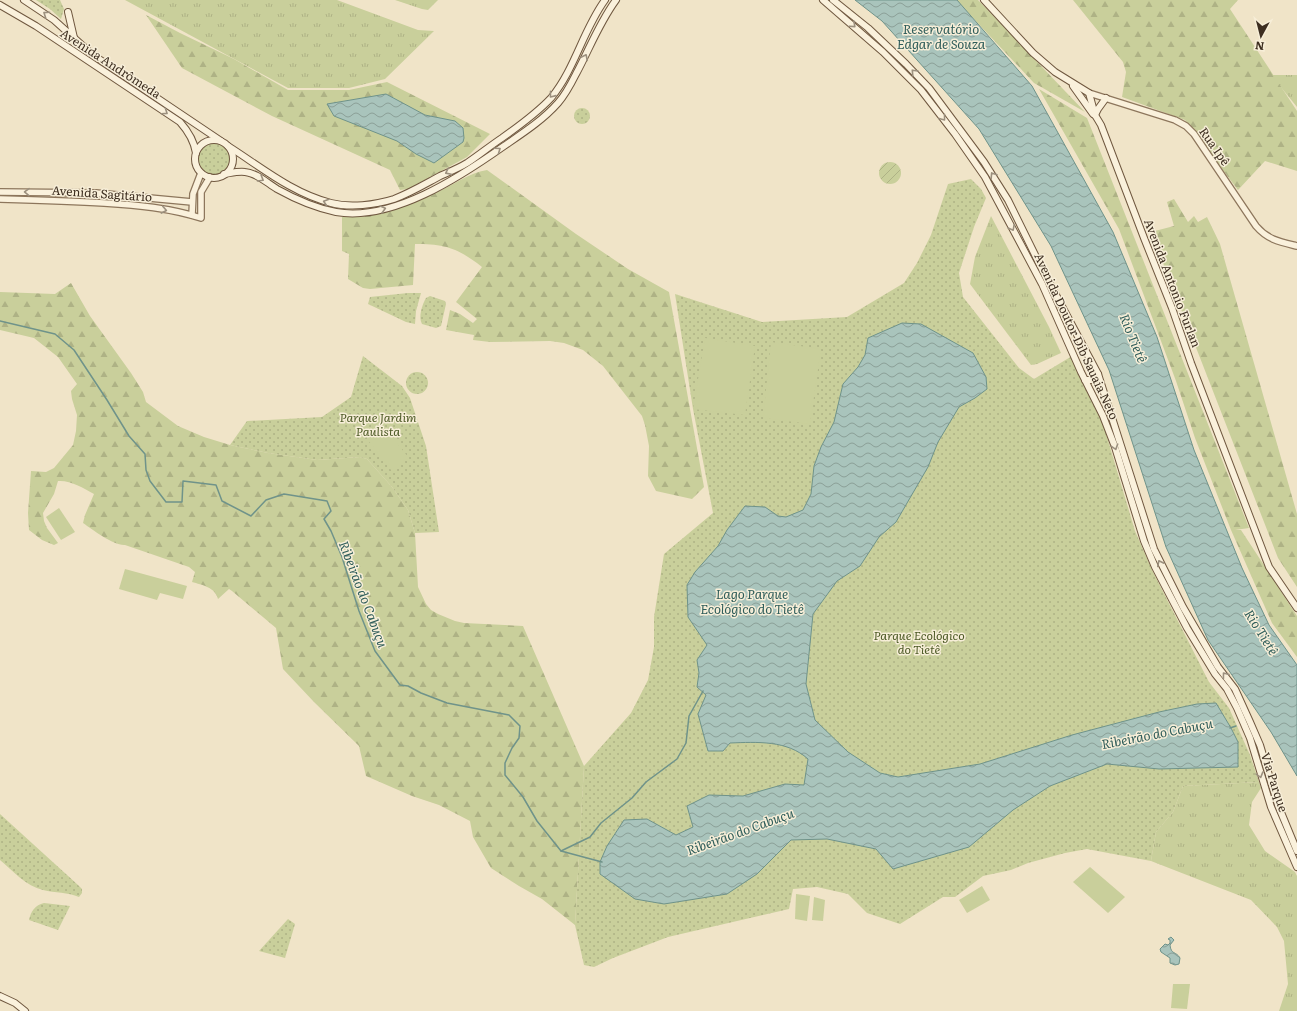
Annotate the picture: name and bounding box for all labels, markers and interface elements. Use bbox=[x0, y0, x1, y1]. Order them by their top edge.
one-way arrow bbox=[43, 11, 50, 19]
north arrow bbox=[1241, 16, 1281, 56]
water label: Reservatório Edgar de Souza bbox=[897, 19, 986, 53]
one-way arrow bbox=[848, 20, 856, 28]
street label: Avenida Andrômeda bbox=[57, 24, 165, 103]
text: N bbox=[1254, 38, 1265, 55]
one-way arrow bbox=[580, 53, 588, 61]
one-way arrow bbox=[911, 69, 918, 77]
one-way arrow bbox=[550, 90, 557, 98]
one-way arrow bbox=[161, 107, 168, 115]
one-way arrow bbox=[938, 114, 945, 121]
street label: Rua Ipê bbox=[1195, 123, 1235, 169]
one-way arrow bbox=[494, 148, 501, 155]
one-way arrow bbox=[445, 167, 453, 175]
one-way arrow bbox=[990, 172, 997, 179]
one-way arrow bbox=[257, 174, 264, 182]
street label: Avenida Sagitário bbox=[51, 181, 153, 205]
one-way arrow bbox=[24, 188, 30, 196]
one-way arrow bbox=[322, 198, 329, 207]
one-way arrow bbox=[161, 205, 168, 213]
one-way arrow bbox=[380, 205, 387, 214]
street label: Avenida Antonio Furlan bbox=[1140, 216, 1206, 350]
one-way arrow bbox=[1007, 224, 1015, 231]
street label: Avenida Doutor Dib Sauaia Neto bbox=[1030, 250, 1124, 422]
water label: Rio Tietê bbox=[1116, 311, 1152, 365]
park label: Parque Jardim Paulista bbox=[339, 408, 417, 440]
one-way arrow bbox=[1110, 443, 1119, 450]
water label: Ribeirão do Cabuçu bbox=[335, 538, 393, 650]
one-way arrow bbox=[1157, 560, 1165, 567]
water label: Lago Parque Ecológico do Tietê bbox=[700, 584, 804, 618]
water label: Rio Tietê bbox=[1240, 605, 1284, 659]
park label: Parque Ecológico do Tietê bbox=[873, 626, 965, 658]
one-way arrow bbox=[1222, 673, 1229, 680]
water label: Ribeirão do Cabuçu bbox=[1100, 713, 1215, 753]
street label: Via Parque bbox=[1257, 750, 1293, 814]
one-way arrow bbox=[1255, 771, 1264, 778]
water label: Ribeirão do Cabuçu bbox=[684, 803, 797, 859]

